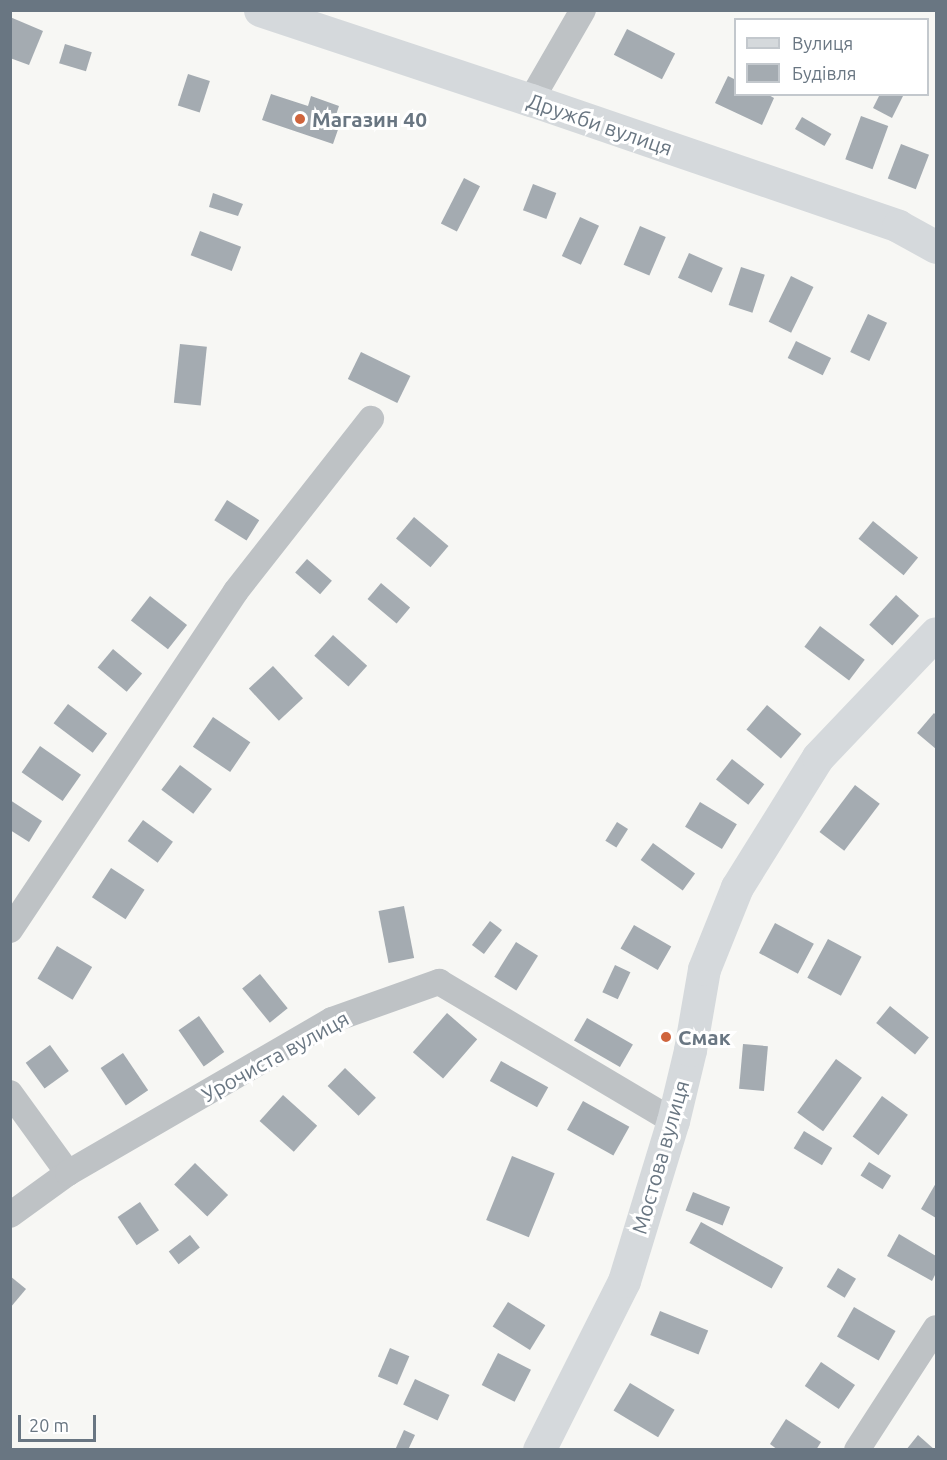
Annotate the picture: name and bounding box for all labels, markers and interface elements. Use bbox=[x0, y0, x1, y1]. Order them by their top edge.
legend bbox=[734, 18, 929, 96]
text: Вулиця bbox=[792, 33, 853, 53]
text: Будівля bbox=[792, 63, 857, 83]
street label: Дружби вулиця bbox=[524, 87, 676, 161]
place label: Магазин 40 bbox=[312, 106, 427, 132]
marker: Магазин 40 bbox=[293, 112, 307, 126]
street label: Урочиста вулиця bbox=[197, 1005, 353, 1107]
place label: Смак bbox=[678, 1024, 731, 1050]
marker: Смак bbox=[659, 1030, 673, 1044]
street label: Мостова вулиця bbox=[626, 1077, 694, 1237]
scale bar bbox=[21, 1403, 99, 1441]
text: 20 m bbox=[29, 1415, 69, 1435]

